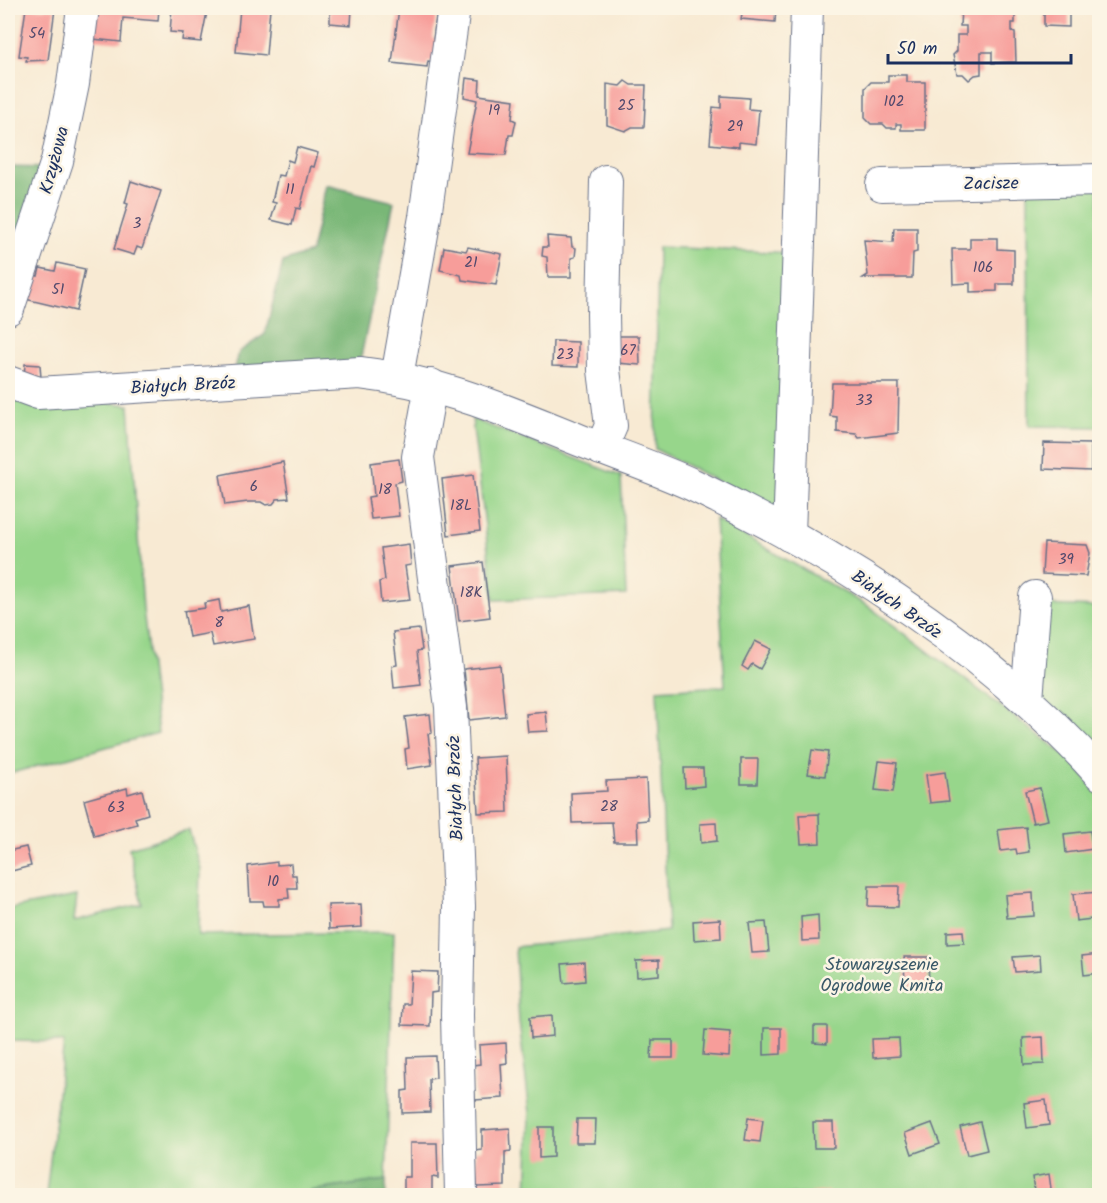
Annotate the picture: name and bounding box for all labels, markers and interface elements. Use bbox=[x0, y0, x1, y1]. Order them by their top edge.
house number: 54 bbox=[29, 22, 45, 46]
scale bar bbox=[888, 27, 1071, 65]
text: 50 m bbox=[897, 35, 937, 64]
house number: 102 bbox=[884, 90, 904, 114]
house number: 25 bbox=[618, 94, 635, 118]
house number: 19 bbox=[488, 99, 501, 123]
house number: 29 bbox=[727, 115, 744, 139]
street label: Krzyżowa bbox=[32, 123, 78, 198]
street label: Zacisze bbox=[963, 170, 1019, 199]
house number: 11 bbox=[285, 178, 295, 202]
house number: 3 bbox=[133, 212, 142, 236]
house number: 21 bbox=[464, 251, 478, 275]
house number: 106 bbox=[973, 256, 993, 280]
house number: 51 bbox=[52, 278, 65, 302]
house number: 67 bbox=[620, 339, 637, 363]
house number: 23 bbox=[556, 343, 574, 367]
street label: Białych Brzóz bbox=[130, 369, 237, 404]
house number: 33 bbox=[855, 389, 873, 413]
house number: 6 bbox=[250, 475, 258, 499]
house number: 18 bbox=[378, 478, 393, 502]
house number: 18L bbox=[450, 494, 472, 518]
house number: 39 bbox=[1058, 548, 1075, 572]
street label: Białych Brzóz bbox=[845, 563, 948, 647]
house number: 18K bbox=[460, 581, 482, 605]
house number: 8 bbox=[214, 611, 224, 635]
street label: Białych Brzóz bbox=[440, 735, 473, 841]
house number: 28 bbox=[600, 795, 619, 819]
house number: 63 bbox=[108, 796, 125, 820]
house number: 10 bbox=[267, 870, 280, 894]
park label: Stowarzyszenie Ogrodowe Kmita bbox=[821, 951, 943, 1001]

